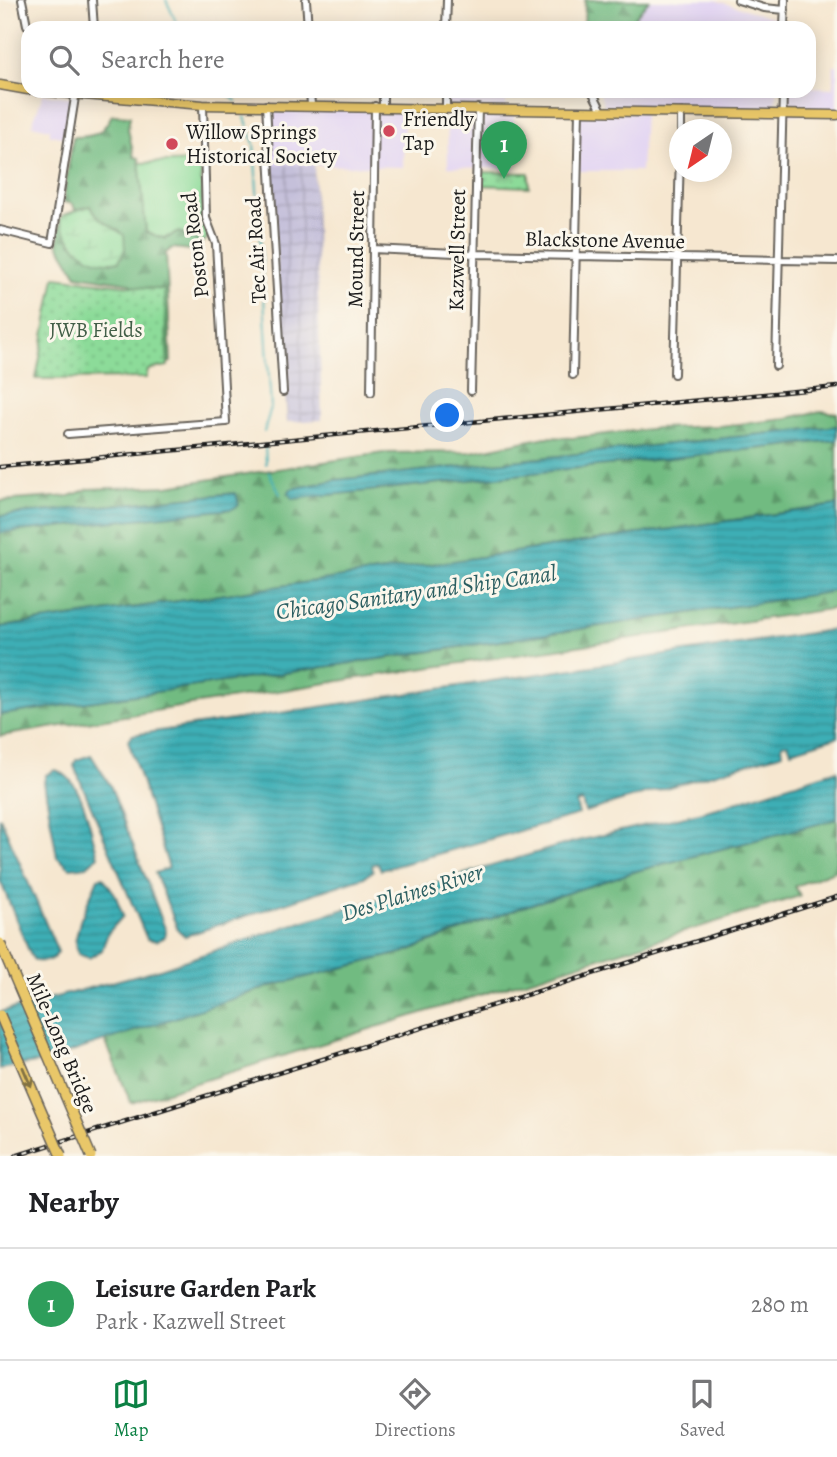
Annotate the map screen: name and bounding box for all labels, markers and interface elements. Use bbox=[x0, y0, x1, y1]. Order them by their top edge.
search box bbox=[21, 21, 816, 98]
icon: search bbox=[45, 41, 83, 79]
text: Search here bbox=[101, 42, 225, 77]
place label: Friendly Tap bbox=[403, 105, 475, 157]
place label: Willow Springs Historical Society bbox=[185, 118, 337, 170]
north arrow bbox=[669, 119, 732, 182]
pin: 1 bbox=[481, 121, 527, 179]
marker: Friendly Tap bbox=[381, 123, 397, 139]
marker: Willow Springs Historical Society bbox=[164, 136, 180, 152]
street label: Kazwell Street bbox=[442, 189, 472, 311]
street label: Poston Road bbox=[175, 190, 215, 299]
street label: Mound Street bbox=[341, 190, 371, 308]
street label: Tec Air Road bbox=[239, 195, 273, 304]
street label: Blackstone Avenue bbox=[525, 225, 685, 255]
park label: JWB Fields bbox=[49, 316, 143, 344]
your location bbox=[430, 398, 464, 432]
water label: Chicago Sanitary and Ship Canal bbox=[274, 557, 559, 628]
water label: Des Plaines River bbox=[338, 856, 488, 929]
street label: Mile-Long Bridge bbox=[20, 968, 104, 1118]
one-way arrow bbox=[21, 1066, 34, 1088]
text: Nearby bbox=[28, 1182, 119, 1222]
text: Leisure Garden Park bbox=[95, 1271, 316, 1306]
text: 1 bbox=[47, 1289, 55, 1320]
text: 280 m bbox=[751, 1289, 809, 1320]
text: Park · Kazwell Street bbox=[95, 1306, 286, 1337]
tab: Map bbox=[112, 1375, 150, 1443]
tab: Directions bbox=[374, 1375, 456, 1443]
tab: Saved bbox=[680, 1375, 725, 1443]

